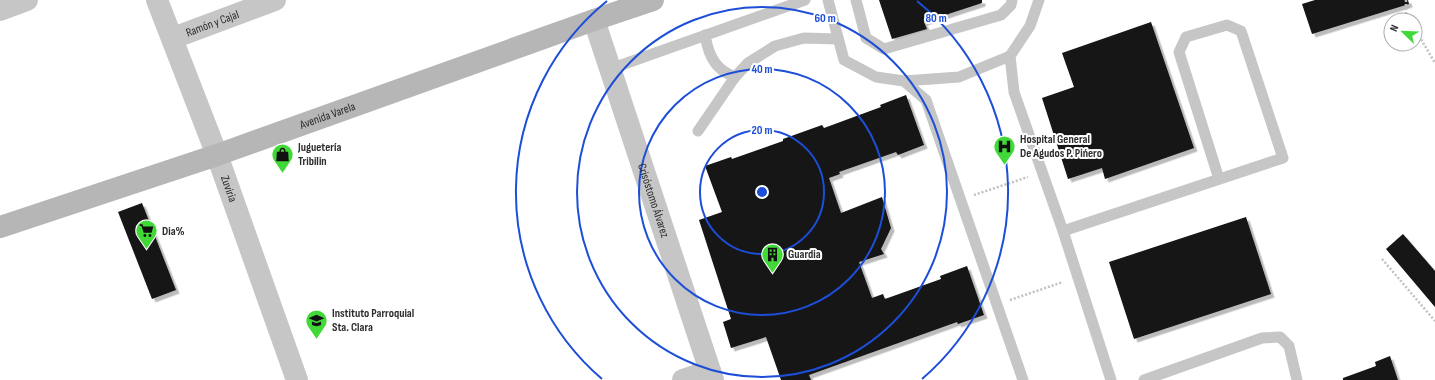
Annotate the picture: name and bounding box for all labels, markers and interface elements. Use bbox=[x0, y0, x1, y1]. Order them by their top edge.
street label: Ramón y Cajal bbox=[184, 7, 241, 41]
text: 60 m bbox=[814, 11, 836, 26]
text: 80 m bbox=[925, 11, 947, 26]
north arrow bbox=[1383, 12, 1423, 52]
text: N bbox=[1387, 23, 1401, 34]
text: 40 m bbox=[751, 62, 773, 77]
street label: Avenida Varela bbox=[297, 99, 358, 133]
text: 20 m bbox=[752, 123, 772, 138]
place label: Hospital General De Agudos P. Pińero bbox=[1020, 132, 1102, 161]
hospital icon: Hospital General De Agudos P. Pińero bbox=[991, 133, 1017, 166]
place label: Juguetería Tribilin bbox=[297, 140, 342, 169]
shop icon: Juguetería Tribilin bbox=[270, 141, 296, 174]
street label: Crisóstomo Álvarez bbox=[634, 162, 673, 240]
street label: Zuviría bbox=[217, 174, 240, 205]
centre of rings bbox=[755, 185, 769, 199]
supermarket icon: Dia% bbox=[134, 218, 160, 251]
place label: Dia% bbox=[162, 224, 185, 239]
building icon: Guardia bbox=[760, 241, 786, 274]
place label: Guardia bbox=[788, 247, 821, 262]
place label: Instituto Parroquial Sta. Clara bbox=[332, 306, 414, 335]
school or university icon: Instituto Parroquial Sta. Clara bbox=[303, 307, 329, 340]

